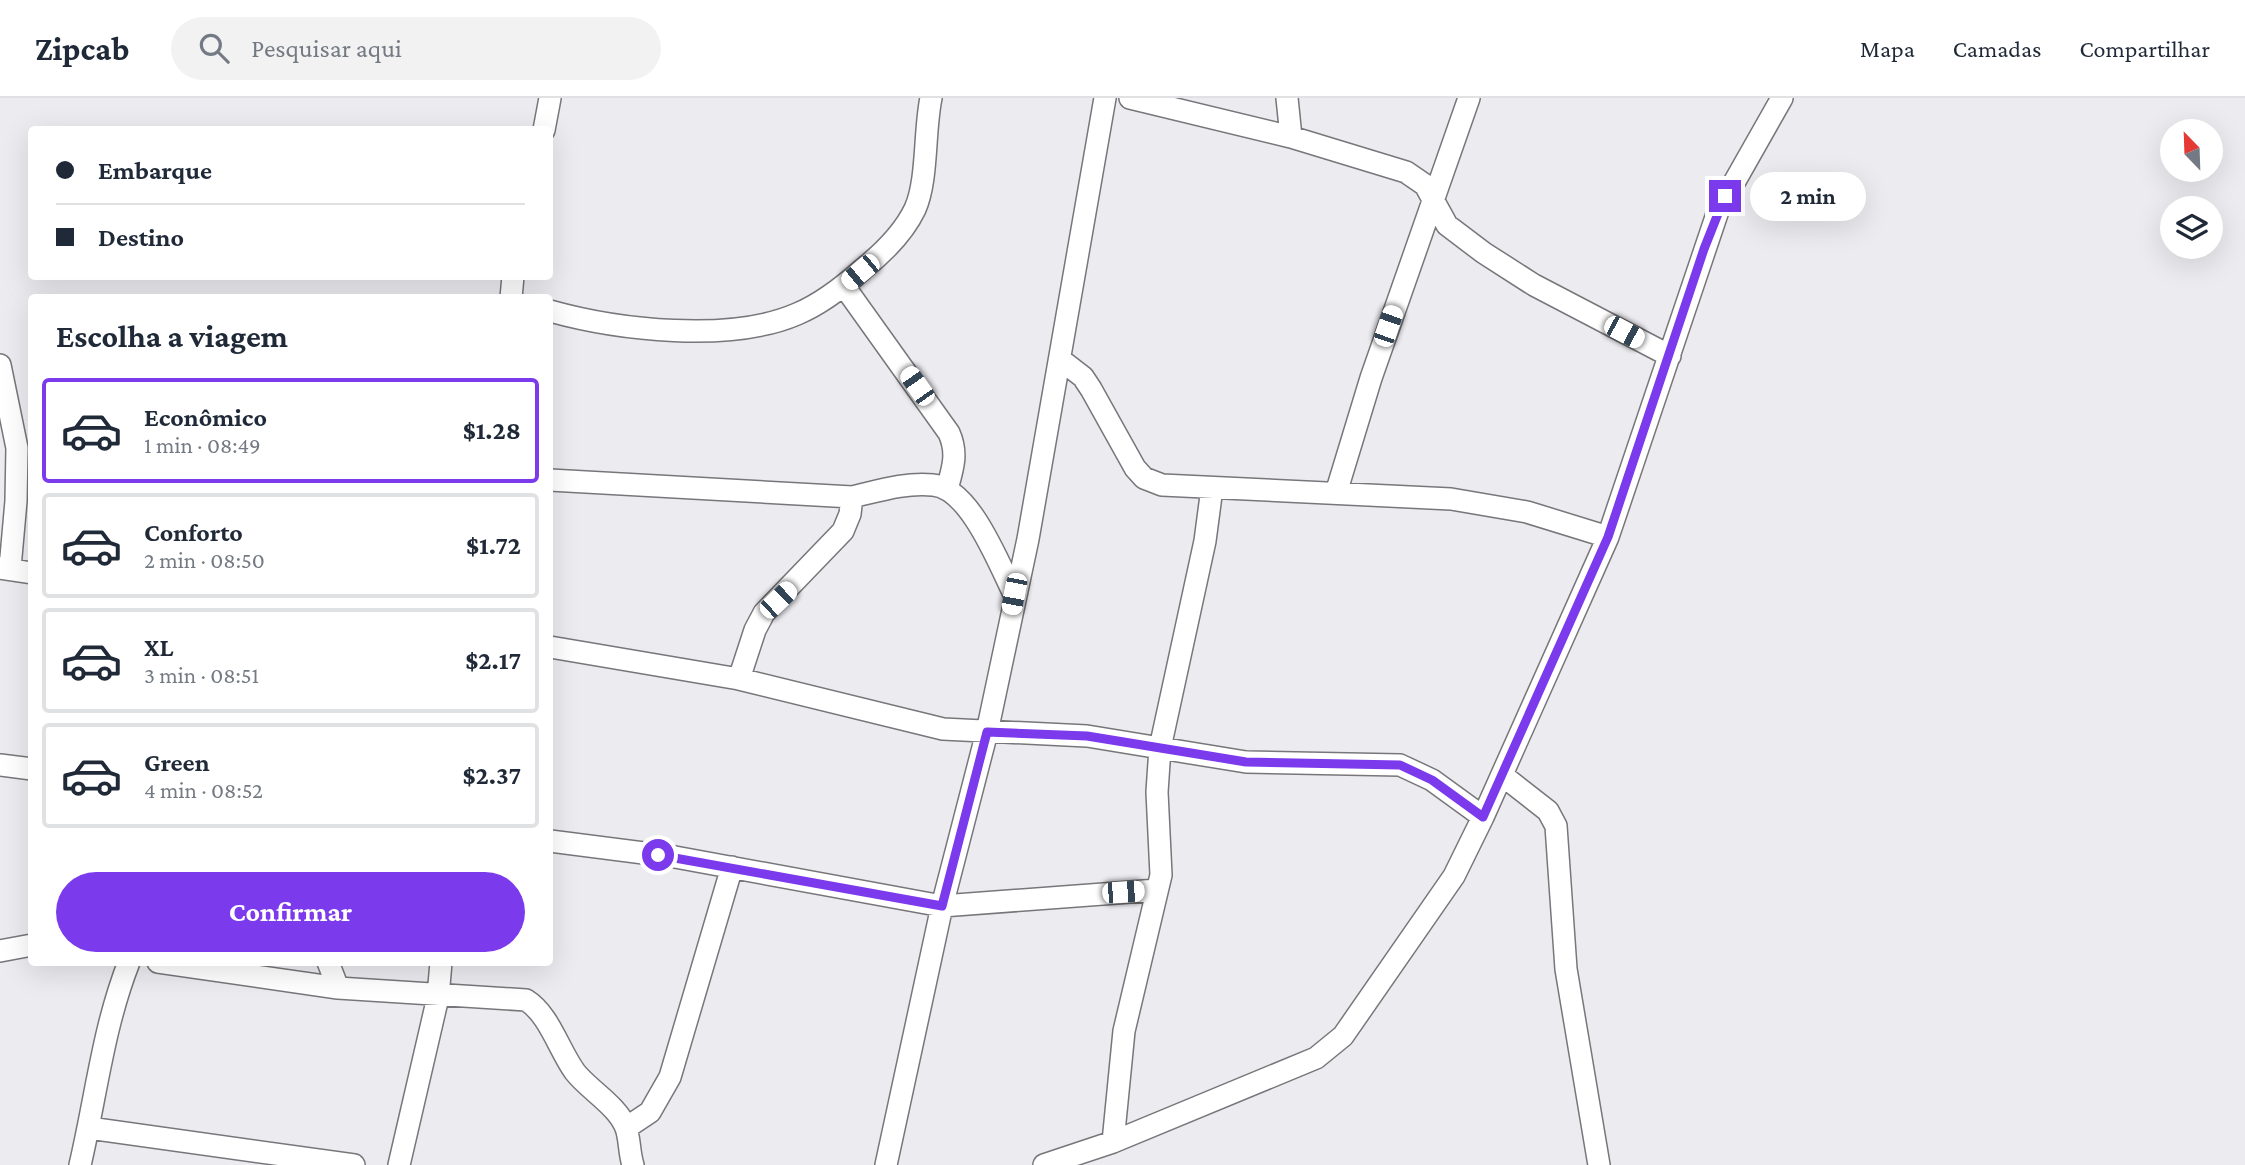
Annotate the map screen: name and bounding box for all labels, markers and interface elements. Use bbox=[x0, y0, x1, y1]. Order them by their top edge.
search box bbox=[171, 17, 661, 80]
icon: search bbox=[195, 29, 233, 67]
text: Zipcab bbox=[35, 30, 129, 67]
text: Pesquisar aqui bbox=[251, 34, 402, 63]
text: Mapa bbox=[1860, 35, 1915, 62]
text: Camadas bbox=[1953, 35, 2041, 62]
text: Compartilhar bbox=[2079, 35, 2210, 62]
north arrow bbox=[2160, 119, 2222, 182]
map controls bbox=[2160, 119, 2223, 259]
text: Embarque bbox=[98, 156, 212, 185]
callout: 2 min bbox=[1750, 172, 1865, 220]
route end bbox=[1709, 180, 1741, 212]
text: 2 min bbox=[1780, 183, 1836, 209]
button: layers bbox=[2160, 196, 2223, 259]
text: Destino bbox=[98, 223, 184, 252]
car bbox=[838, 250, 883, 294]
car bbox=[1372, 303, 1405, 349]
car bbox=[1601, 313, 1648, 351]
text: Escolha a viagem bbox=[56, 318, 288, 354]
car bbox=[897, 363, 938, 409]
icon: car bbox=[60, 399, 123, 462]
text: Econômico bbox=[144, 403, 267, 432]
text: $1.28 bbox=[463, 416, 521, 445]
text: 1 min · 08:49 bbox=[144, 432, 261, 458]
icon: car bbox=[60, 514, 123, 577]
text: Conforto bbox=[144, 518, 243, 547]
text: $1.72 bbox=[466, 531, 521, 560]
text: 2 min · 08:50 bbox=[144, 547, 265, 573]
car bbox=[1000, 571, 1029, 617]
car bbox=[756, 578, 801, 622]
icon: car bbox=[60, 629, 123, 692]
text: XL bbox=[144, 633, 173, 662]
text: $2.17 bbox=[465, 646, 521, 675]
text: 3 min · 08:51 bbox=[144, 662, 259, 688]
icon: car bbox=[60, 744, 123, 807]
text: Green bbox=[144, 748, 210, 777]
text: $2.37 bbox=[463, 761, 521, 790]
text: 4 min · 08:52 bbox=[144, 777, 263, 803]
route start bbox=[642, 839, 674, 871]
button: Confirmar bbox=[56, 872, 525, 952]
car bbox=[1102, 880, 1145, 904]

